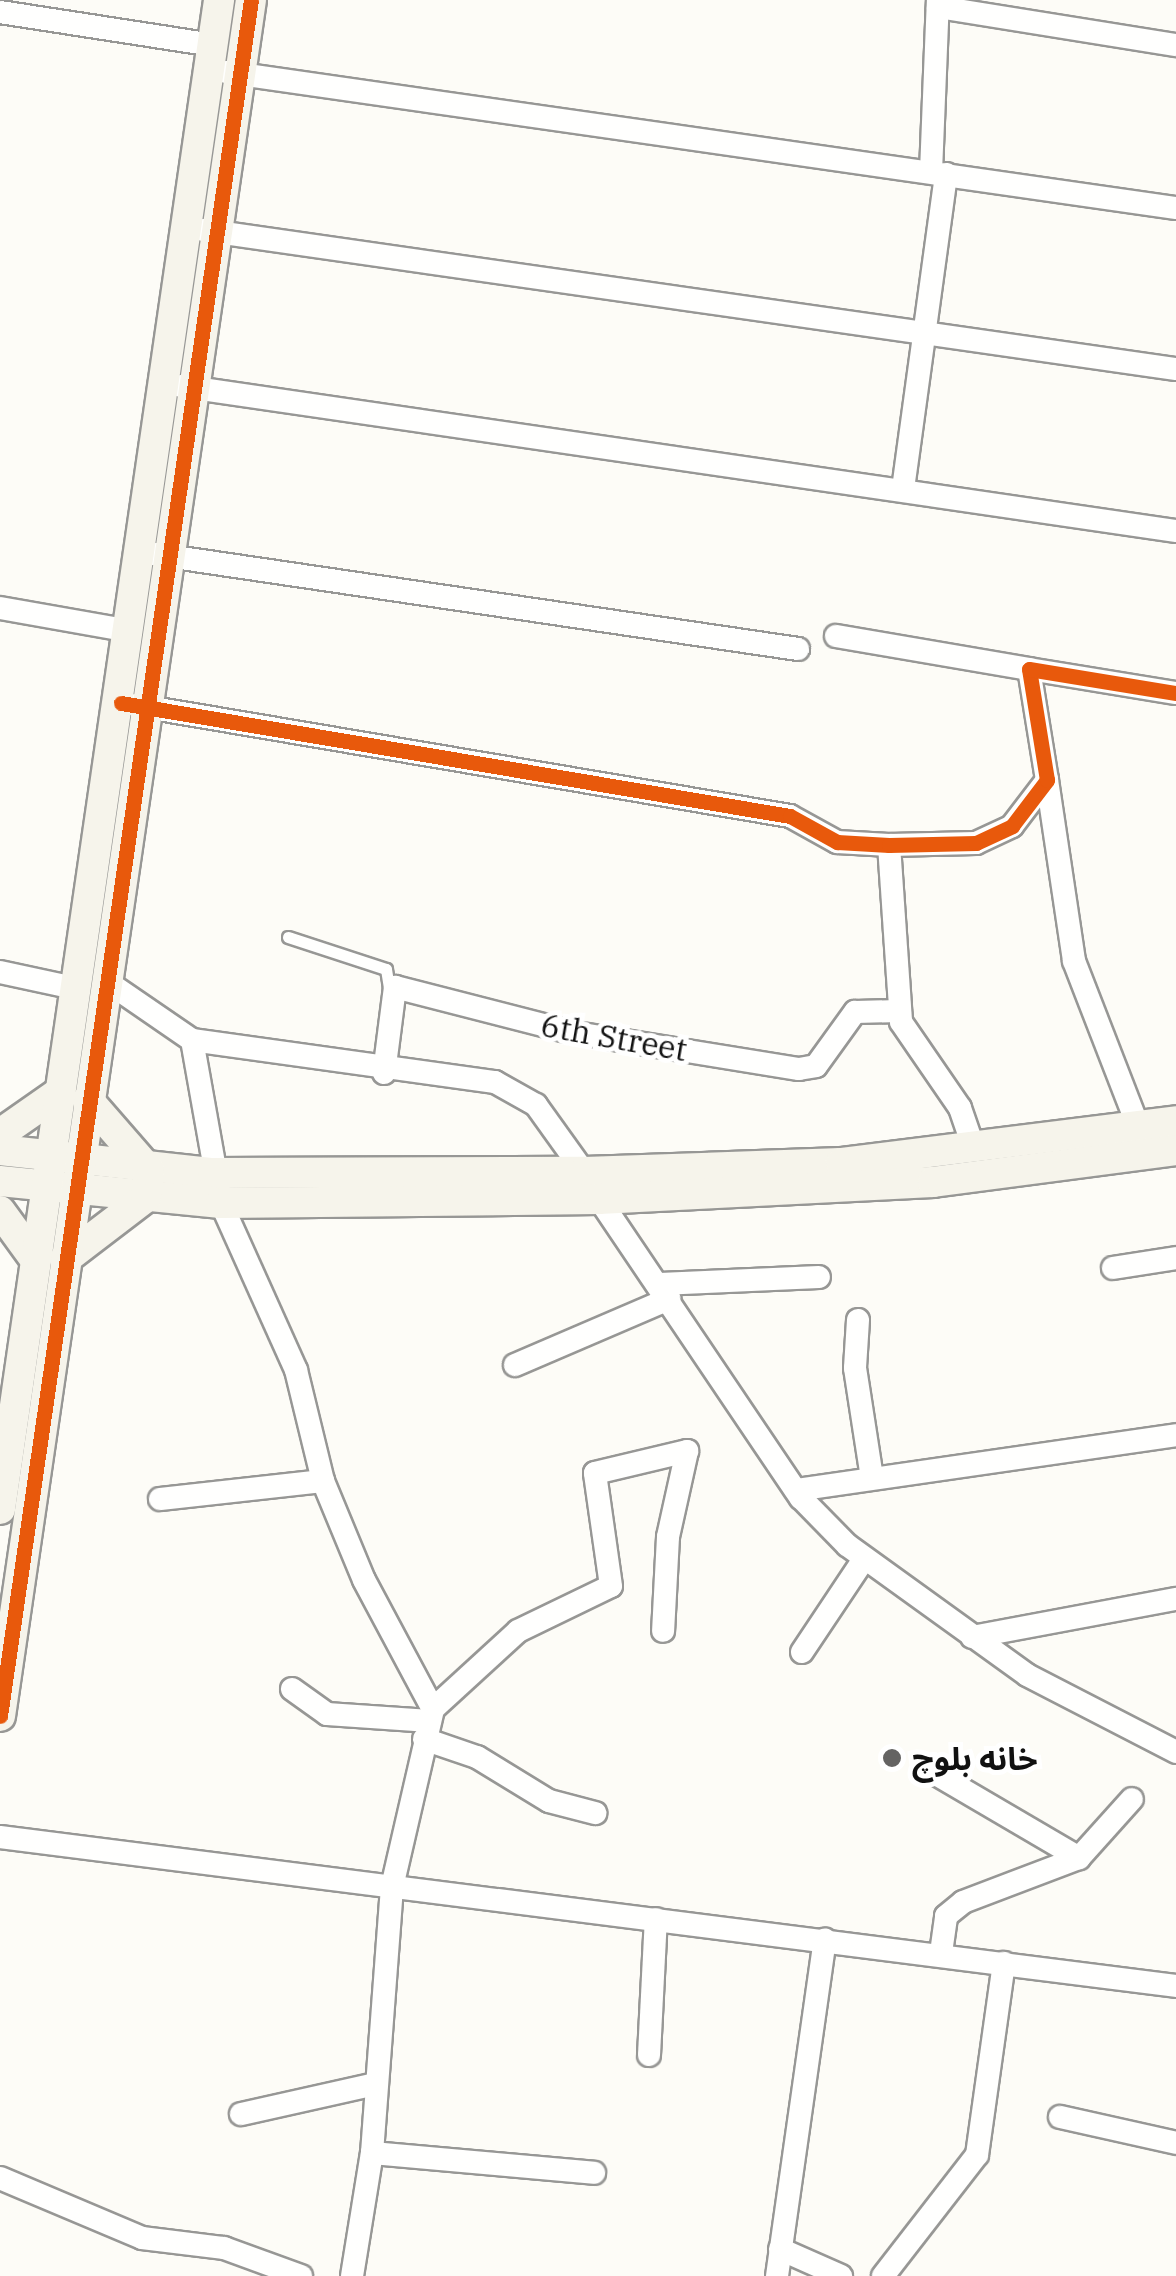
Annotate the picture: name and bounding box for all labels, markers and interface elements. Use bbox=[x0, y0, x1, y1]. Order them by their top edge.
street label: 6th Street bbox=[538, 1005, 690, 1069]
place label: خانه بلوچ bbox=[912, 1739, 1038, 1777]
marker: خانه بلوچ bbox=[881, 1747, 903, 1769]

